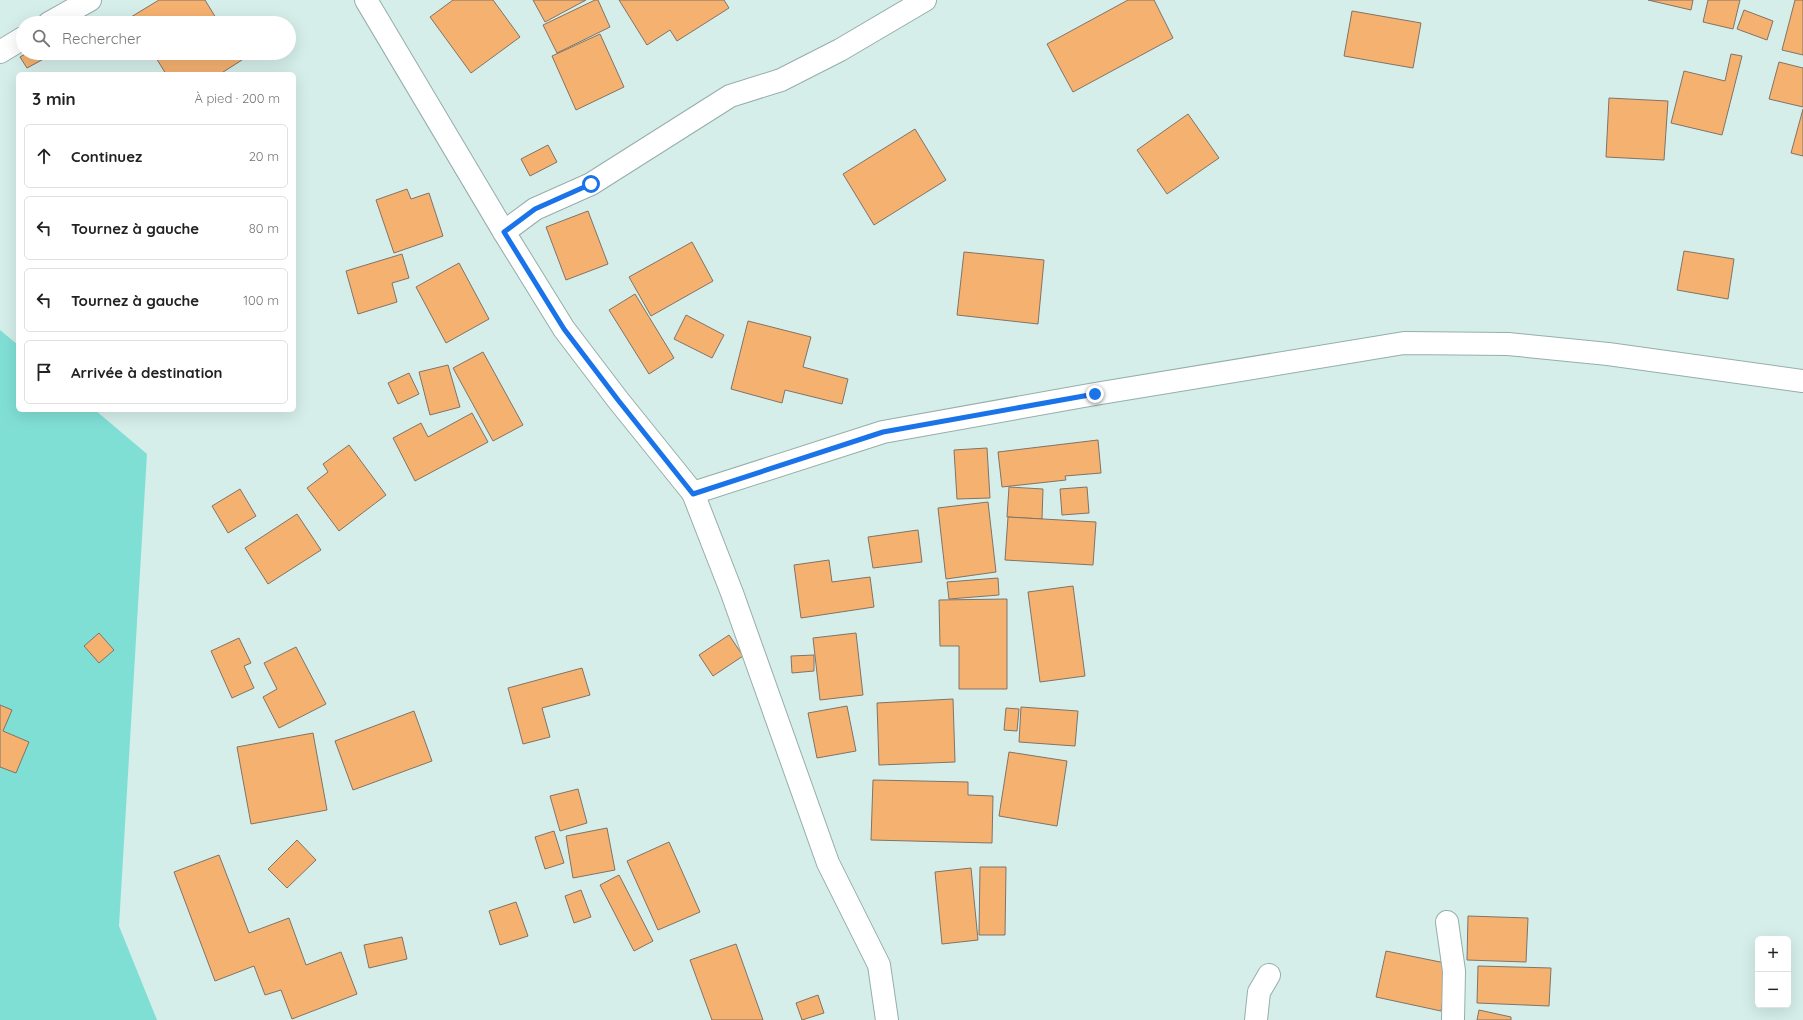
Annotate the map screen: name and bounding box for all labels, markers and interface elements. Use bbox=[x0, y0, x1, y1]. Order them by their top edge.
search box bbox=[16, 16, 296, 60]
icon: search bbox=[30, 27, 52, 49]
text: Rechercher bbox=[62, 29, 141, 48]
text: 3 min bbox=[32, 88, 76, 109]
text: À pied · 200 m bbox=[194, 90, 280, 106]
icon: ahead bbox=[33, 145, 55, 167]
text: Continuez bbox=[71, 147, 142, 166]
text: 20 m bbox=[249, 148, 279, 164]
route start bbox=[582, 175, 600, 193]
icon: left bbox=[33, 217, 55, 239]
text: Tournez à gauche bbox=[71, 219, 199, 238]
text: 80 m bbox=[249, 220, 279, 236]
icon: left bbox=[33, 289, 55, 311]
text: Tournez à gauche bbox=[71, 291, 199, 310]
text: 100 m bbox=[243, 292, 279, 308]
icon: arrive bbox=[33, 361, 55, 383]
text: Arrivée à destination bbox=[71, 363, 223, 382]
route end bbox=[1086, 385, 1104, 403]
map controls bbox=[1755, 936, 1791, 1008]
button: + bbox=[1755, 936, 1791, 972]
button: − bbox=[1755, 972, 1791, 1008]

